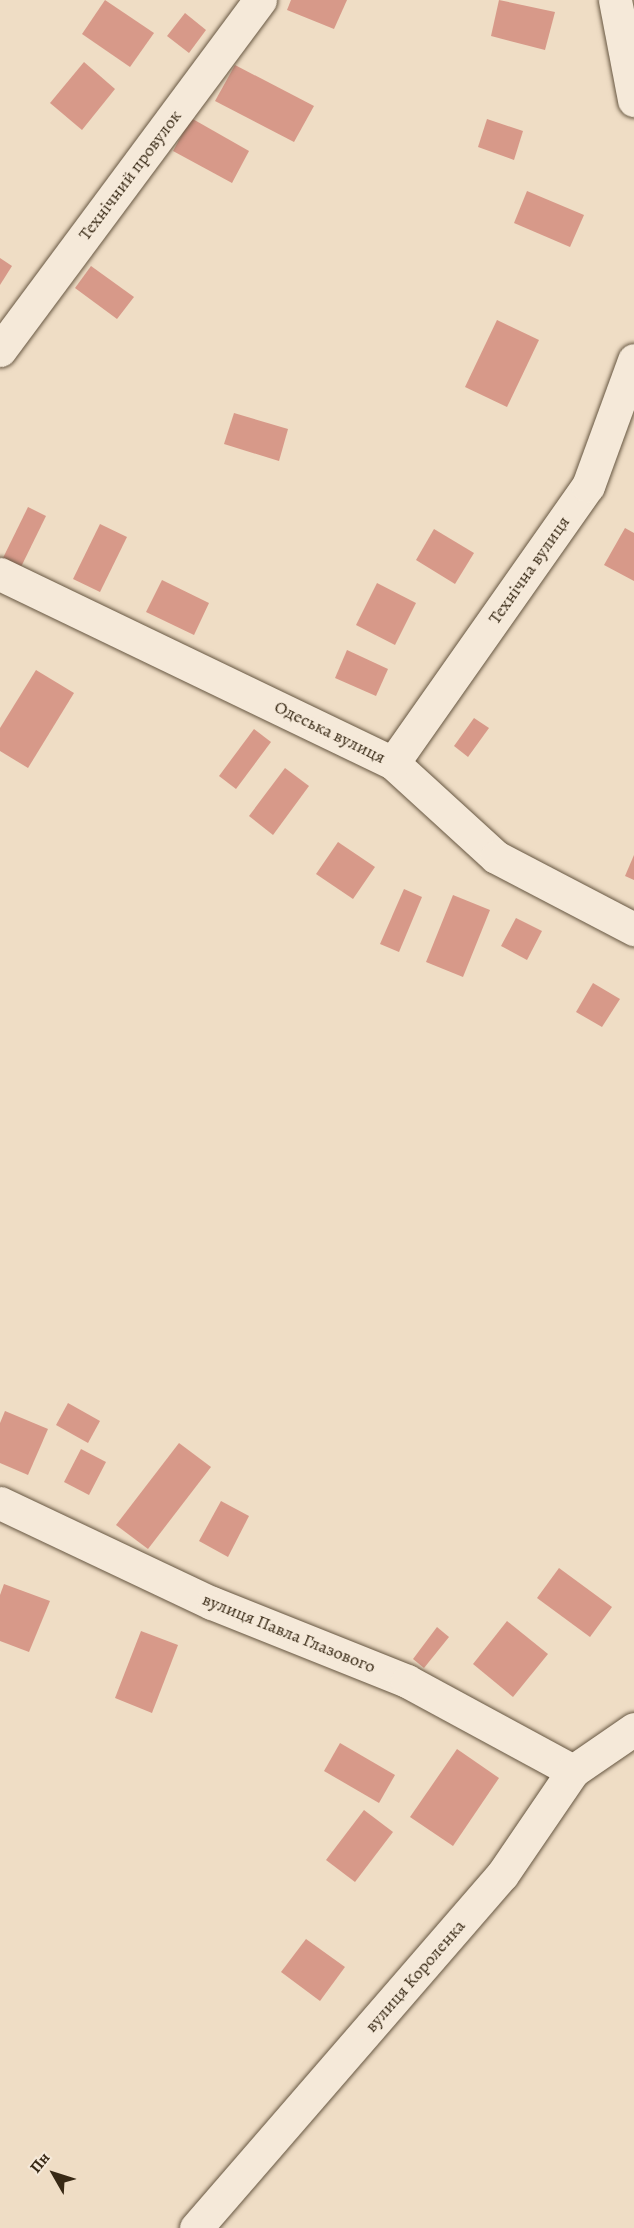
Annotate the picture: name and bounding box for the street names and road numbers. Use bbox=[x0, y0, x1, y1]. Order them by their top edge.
street label: Технічний провулок bbox=[74, 106, 186, 244]
street label: Технічна вулиця bbox=[484, 512, 574, 628]
street label: Одеська вулиця bbox=[271, 696, 389, 768]
street label: вулиця Павла Глазового bbox=[199, 1588, 379, 1678]
street label: вулиця Короленка bbox=[360, 1915, 470, 2037]

